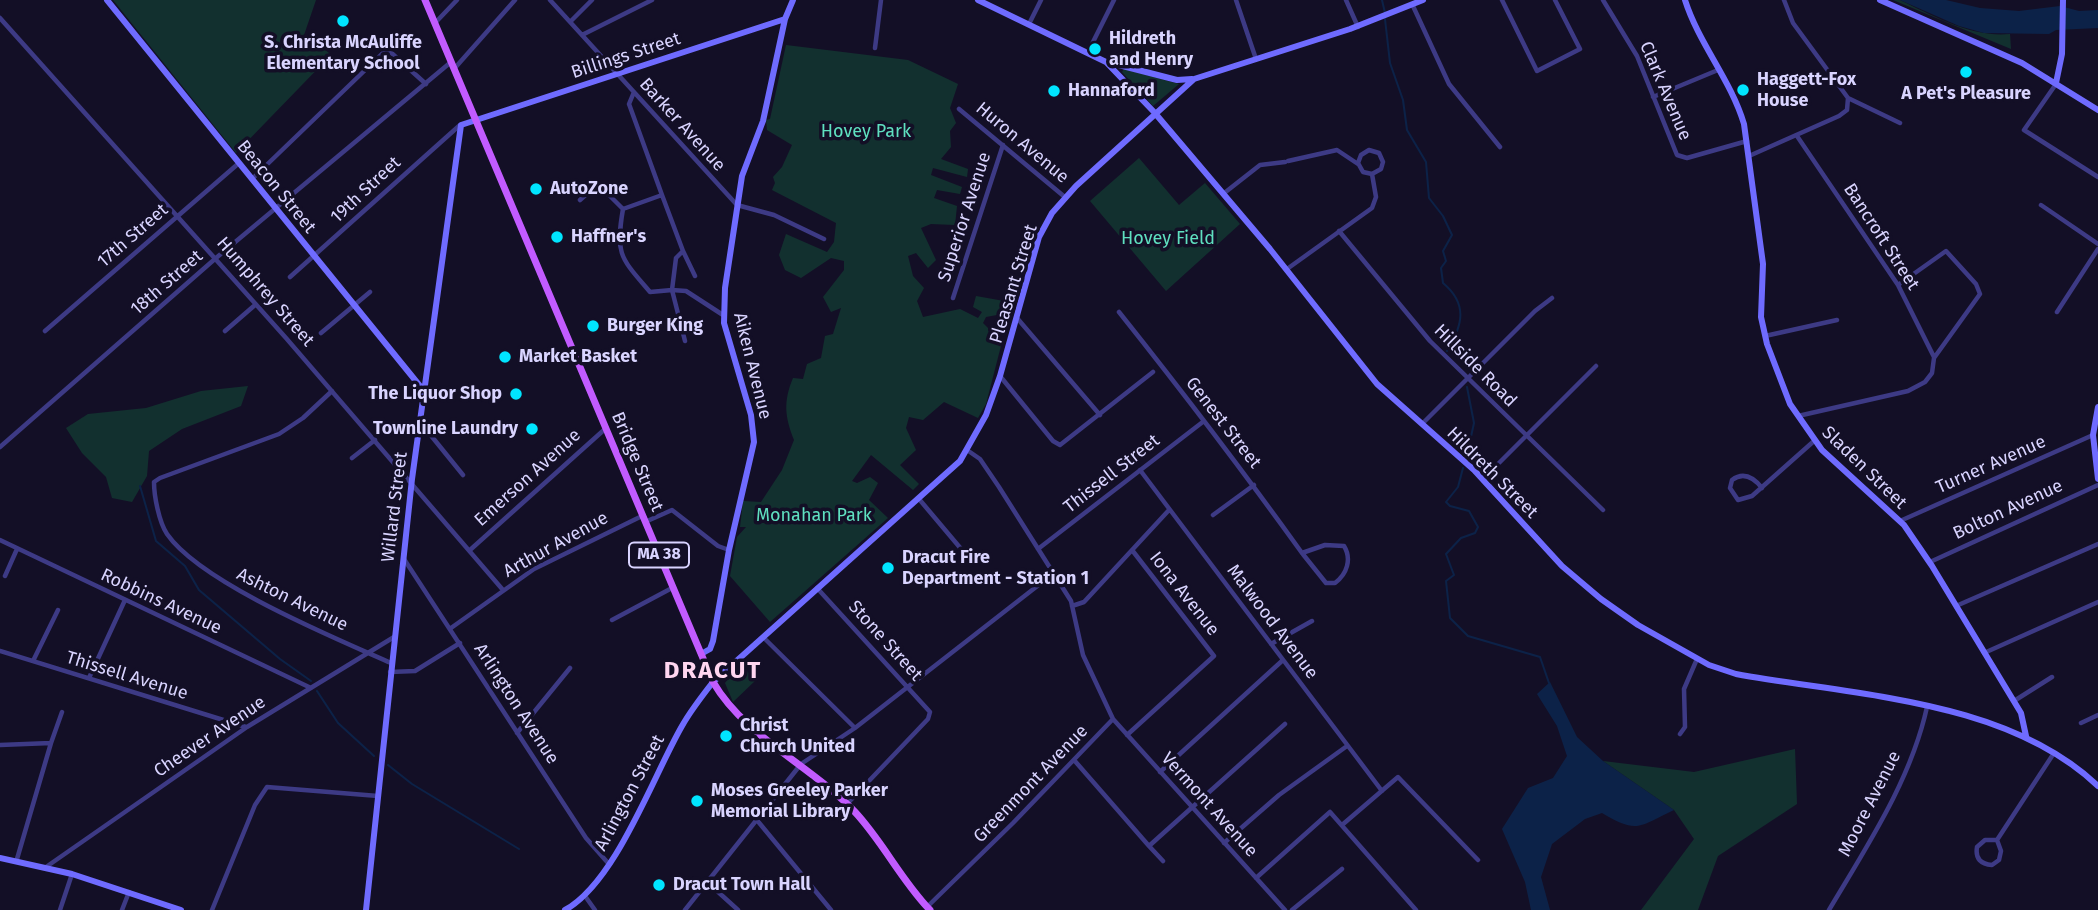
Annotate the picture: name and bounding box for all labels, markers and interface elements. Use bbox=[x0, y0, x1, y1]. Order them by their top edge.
marker: S. Christa McAuliffe Elementary School bbox=[335, 13, 351, 29]
street label: Billings Street bbox=[569, 28, 683, 84]
place label: Hildreth and Henry bbox=[1109, 28, 1193, 70]
place label: S. Christa McAuliffe Elementary School bbox=[264, 32, 422, 74]
street label: Clark Avenue bbox=[1634, 38, 1696, 144]
marker: Hildreth and Henry bbox=[1087, 41, 1103, 57]
marker: A Pet's Pleasure bbox=[1958, 64, 1974, 80]
place label: Haggett-Fox House bbox=[1757, 69, 1856, 112]
street label: Barker Avenue bbox=[634, 74, 730, 176]
place label: Hannaford bbox=[1068, 80, 1155, 102]
marker: Haggett-Fox House bbox=[1735, 82, 1751, 98]
marker: Hannaford bbox=[1046, 83, 1062, 99]
place label: A Pet's Pleasure bbox=[1901, 83, 2031, 105]
street label: Huron Avenue bbox=[971, 98, 1073, 188]
park label: Hovey Park bbox=[821, 121, 911, 143]
street label: Beacon Street bbox=[232, 136, 320, 238]
street label: Superior Avenue bbox=[934, 150, 996, 284]
street label: 19th Street bbox=[326, 152, 406, 228]
place label: AutoZone bbox=[550, 178, 628, 200]
street label: Bancroft Street bbox=[1838, 180, 1924, 294]
marker: AutoZone bbox=[528, 181, 544, 197]
street label: 17th Street bbox=[93, 199, 173, 273]
street label: Pleasant Street bbox=[986, 222, 1042, 346]
place label: Haffner's bbox=[571, 226, 646, 248]
park label: Hovey Field bbox=[1121, 228, 1215, 250]
marker: Haffner's bbox=[549, 229, 565, 245]
street label: Humphrey Street bbox=[212, 233, 318, 351]
street label: 18th Street bbox=[127, 246, 207, 320]
street label: Aiken Avenue bbox=[728, 310, 776, 422]
place label: Burger King bbox=[607, 315, 703, 337]
marker: Burger King bbox=[585, 318, 601, 334]
street label: Hillside Road bbox=[1429, 320, 1521, 412]
place label: Market Basket bbox=[519, 346, 637, 368]
marker: Market Basket bbox=[497, 349, 513, 365]
street label: Genest Street bbox=[1181, 373, 1265, 473]
place label: The Liquor Shop bbox=[368, 383, 502, 405]
marker: The Liquor Shop bbox=[508, 386, 524, 402]
street label: Bridge Street bbox=[606, 409, 668, 515]
place label: Townline Laundry bbox=[373, 418, 518, 440]
marker: Townline Laundry bbox=[524, 421, 540, 437]
street label: Sladen Street bbox=[1817, 422, 1911, 514]
street label: Hildreth Street bbox=[1442, 423, 1542, 523]
street label: Emerson Avenue bbox=[470, 425, 586, 531]
street label: Thissell Street bbox=[1060, 430, 1164, 518]
street label: Turner Avenue bbox=[1933, 431, 2049, 499]
street label: Willard Street bbox=[378, 451, 412, 563]
street label: Bolton Avenue bbox=[1950, 475, 2066, 545]
park label: Monahan Park bbox=[756, 505, 872, 527]
street label: Arthur Avenue bbox=[500, 507, 612, 583]
road number: MA 38 bbox=[629, 542, 689, 568]
place label: Dracut Fire Department - Station 1 bbox=[902, 547, 1089, 590]
street label: Iona Avenue bbox=[1144, 548, 1224, 640]
marker: Dracut Fire Department - Station 1 bbox=[880, 560, 896, 576]
street label: Malwood Avenue bbox=[1222, 560, 1322, 684]
street label: Ashton Avenue bbox=[233, 564, 351, 636]
street label: Robbins Avenue bbox=[97, 565, 225, 639]
street label: Stone Street bbox=[843, 596, 927, 686]
street label: Arlington Avenue bbox=[469, 640, 563, 768]
street label: Thissell Avenue bbox=[63, 647, 191, 705]
district label: DRACUT bbox=[665, 657, 761, 685]
street label: Cheever Avenue bbox=[150, 692, 270, 782]
place label: Christ Church United bbox=[740, 715, 855, 758]
street label: Greenmont Avenue bbox=[969, 721, 1093, 847]
marker: Christ Church United bbox=[718, 728, 734, 744]
street label: Arlington Street bbox=[590, 731, 670, 855]
street label: Vermont Avenue bbox=[1156, 748, 1262, 862]
street label: Moore Avenue bbox=[1834, 748, 1906, 860]
place label: Moses Greeley Parker Memorial Library bbox=[711, 780, 888, 822]
marker: Moses Greeley Parker Memorial Library bbox=[689, 793, 705, 809]
place label: Dracut Town Hall bbox=[673, 874, 811, 896]
marker: Dracut Town Hall bbox=[651, 877, 667, 893]

